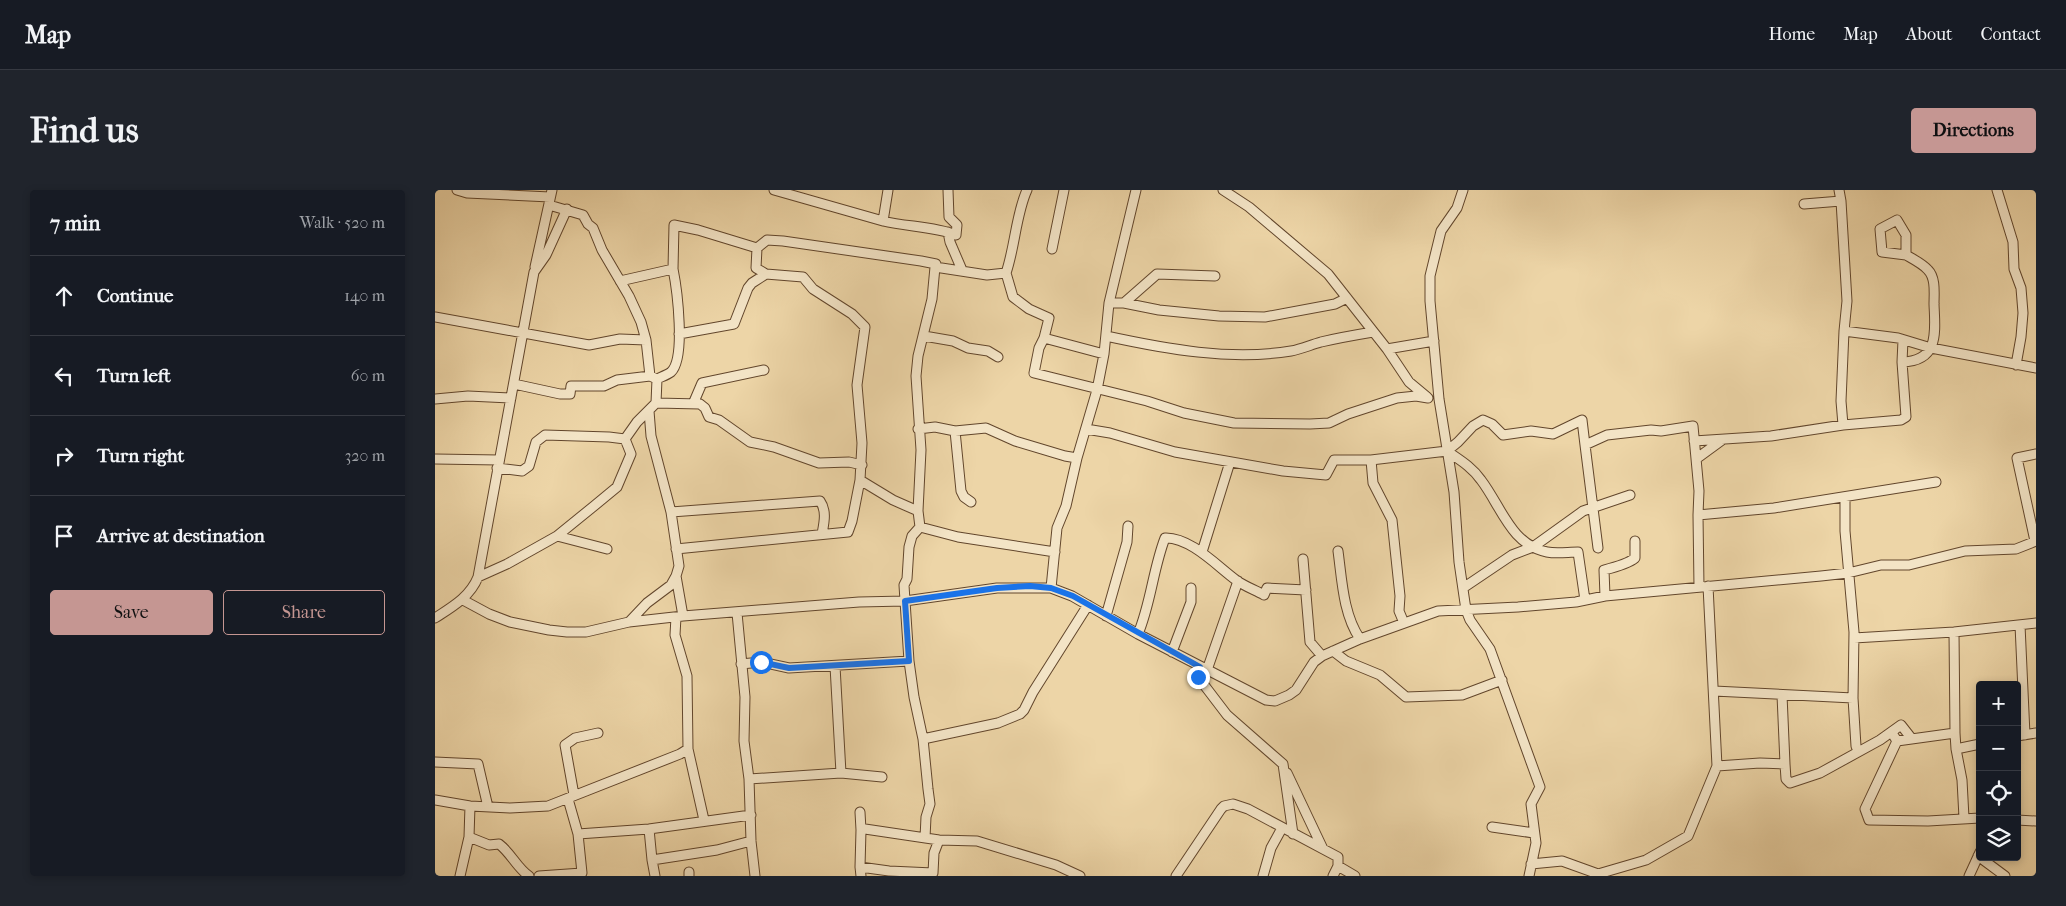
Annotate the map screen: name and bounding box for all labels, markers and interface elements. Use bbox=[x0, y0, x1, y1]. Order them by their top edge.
text: Map bbox=[25, 21, 71, 49]
text: Home bbox=[1768, 24, 1815, 45]
text: Map bbox=[1843, 24, 1878, 45]
text: About bbox=[1906, 24, 1952, 45]
text: Contact bbox=[1980, 24, 2041, 45]
button: Directions bbox=[1911, 108, 2036, 153]
text: Find us bbox=[30, 110, 139, 151]
text: 7 min bbox=[50, 211, 101, 235]
text: Walk · 520 m bbox=[300, 213, 385, 232]
icon: ahead bbox=[50, 282, 78, 310]
text: Continue bbox=[97, 285, 173, 307]
text: 140 m bbox=[344, 286, 385, 305]
icon: left bbox=[50, 362, 78, 390]
text: Turn left bbox=[97, 365, 171, 387]
text: 60 m bbox=[351, 366, 385, 385]
icon: right bbox=[50, 442, 78, 470]
text: Turn right bbox=[97, 445, 184, 467]
text: 320 m bbox=[345, 446, 385, 465]
icon: arrive bbox=[50, 522, 78, 550]
text: Arrive at destination bbox=[97, 525, 265, 547]
button: Save bbox=[50, 590, 213, 635]
button: Share bbox=[223, 590, 385, 635]
route start bbox=[750, 651, 773, 674]
route end bbox=[1187, 666, 1210, 689]
map controls bbox=[1976, 681, 2021, 861]
button: + bbox=[1976, 681, 2021, 726]
button: − bbox=[1976, 726, 2021, 771]
button: locate bbox=[1976, 771, 2021, 816]
button: layers bbox=[1976, 816, 2021, 861]

